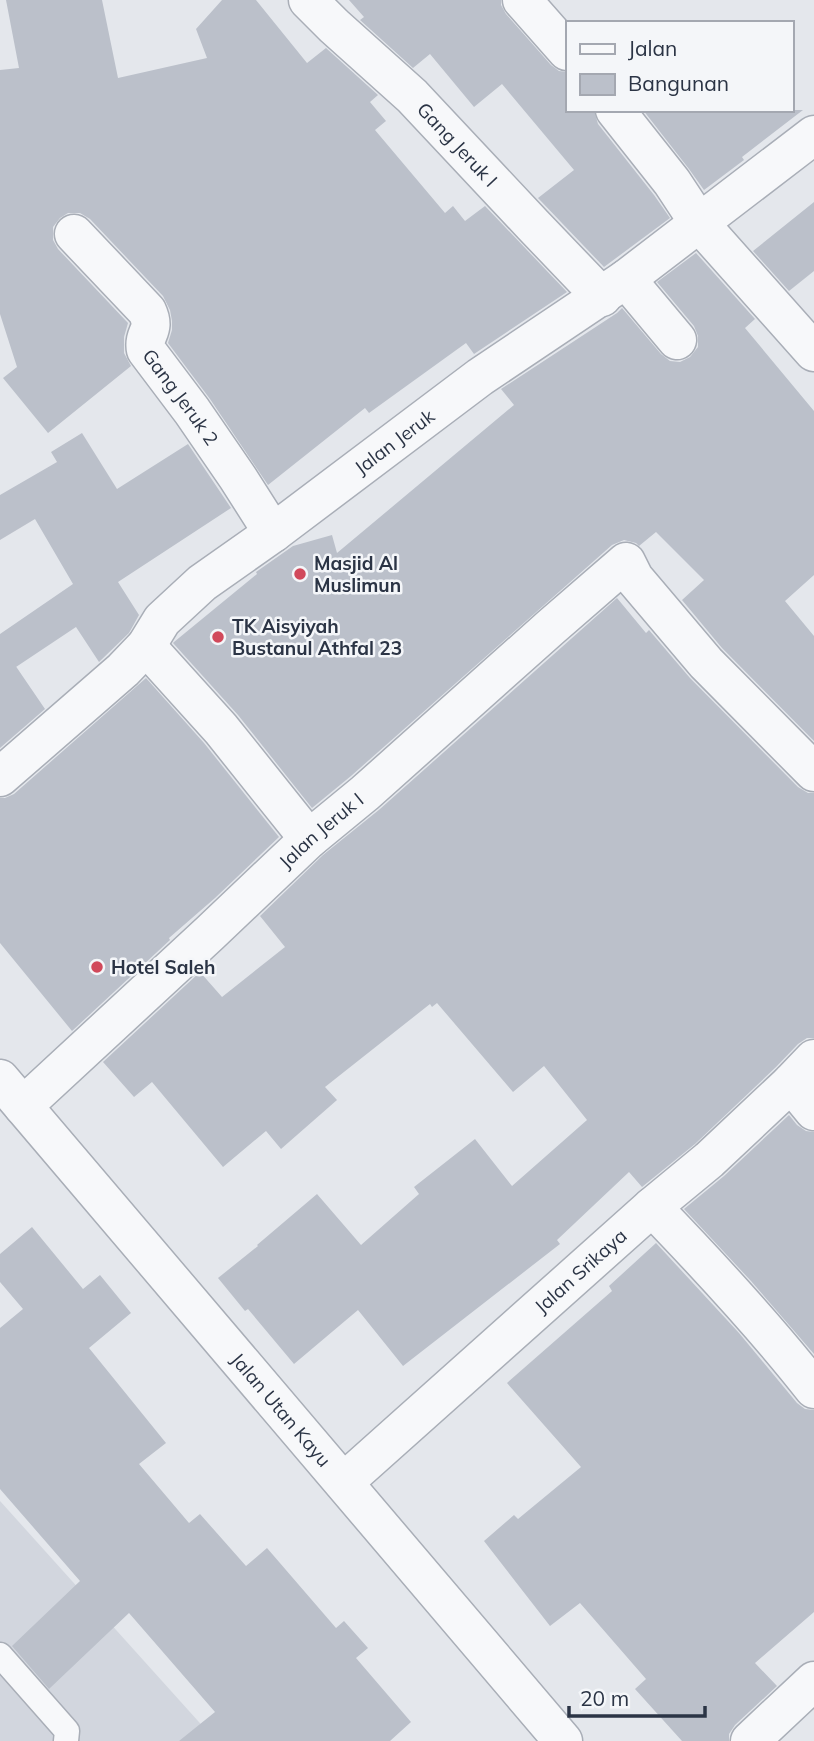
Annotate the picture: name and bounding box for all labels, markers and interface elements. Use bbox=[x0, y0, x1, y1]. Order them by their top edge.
legend bbox=[566, 21, 793, 112]
text: Jalan bbox=[628, 35, 677, 61]
text: Bangunan bbox=[628, 70, 729, 96]
street label: Gang Jeruk I bbox=[412, 97, 503, 192]
street label: Gang Jeruk 2 bbox=[137, 344, 224, 450]
street label: Jalan Jeruk bbox=[350, 404, 439, 479]
place label: Masjid Al Muslimun bbox=[314, 551, 401, 597]
marker: Masjid Al Muslimun bbox=[292, 566, 308, 582]
place label: TK Aisyiyah Bustanul Athfal 23 bbox=[232, 614, 402, 660]
marker: TK Aisyiyah Bustanul Athfal 23 bbox=[210, 629, 226, 645]
street label: Jalan Jeruk I bbox=[274, 787, 368, 873]
place label: Hotel Saleh bbox=[111, 955, 215, 979]
marker: Hotel Saleh bbox=[89, 959, 105, 975]
street label: Jalan Srikaya bbox=[529, 1224, 631, 1318]
street label: Jalan Utan Kayu bbox=[226, 1348, 336, 1472]
scale bar bbox=[569, 1674, 706, 1718]
text: 20 m bbox=[580, 1685, 629, 1711]

